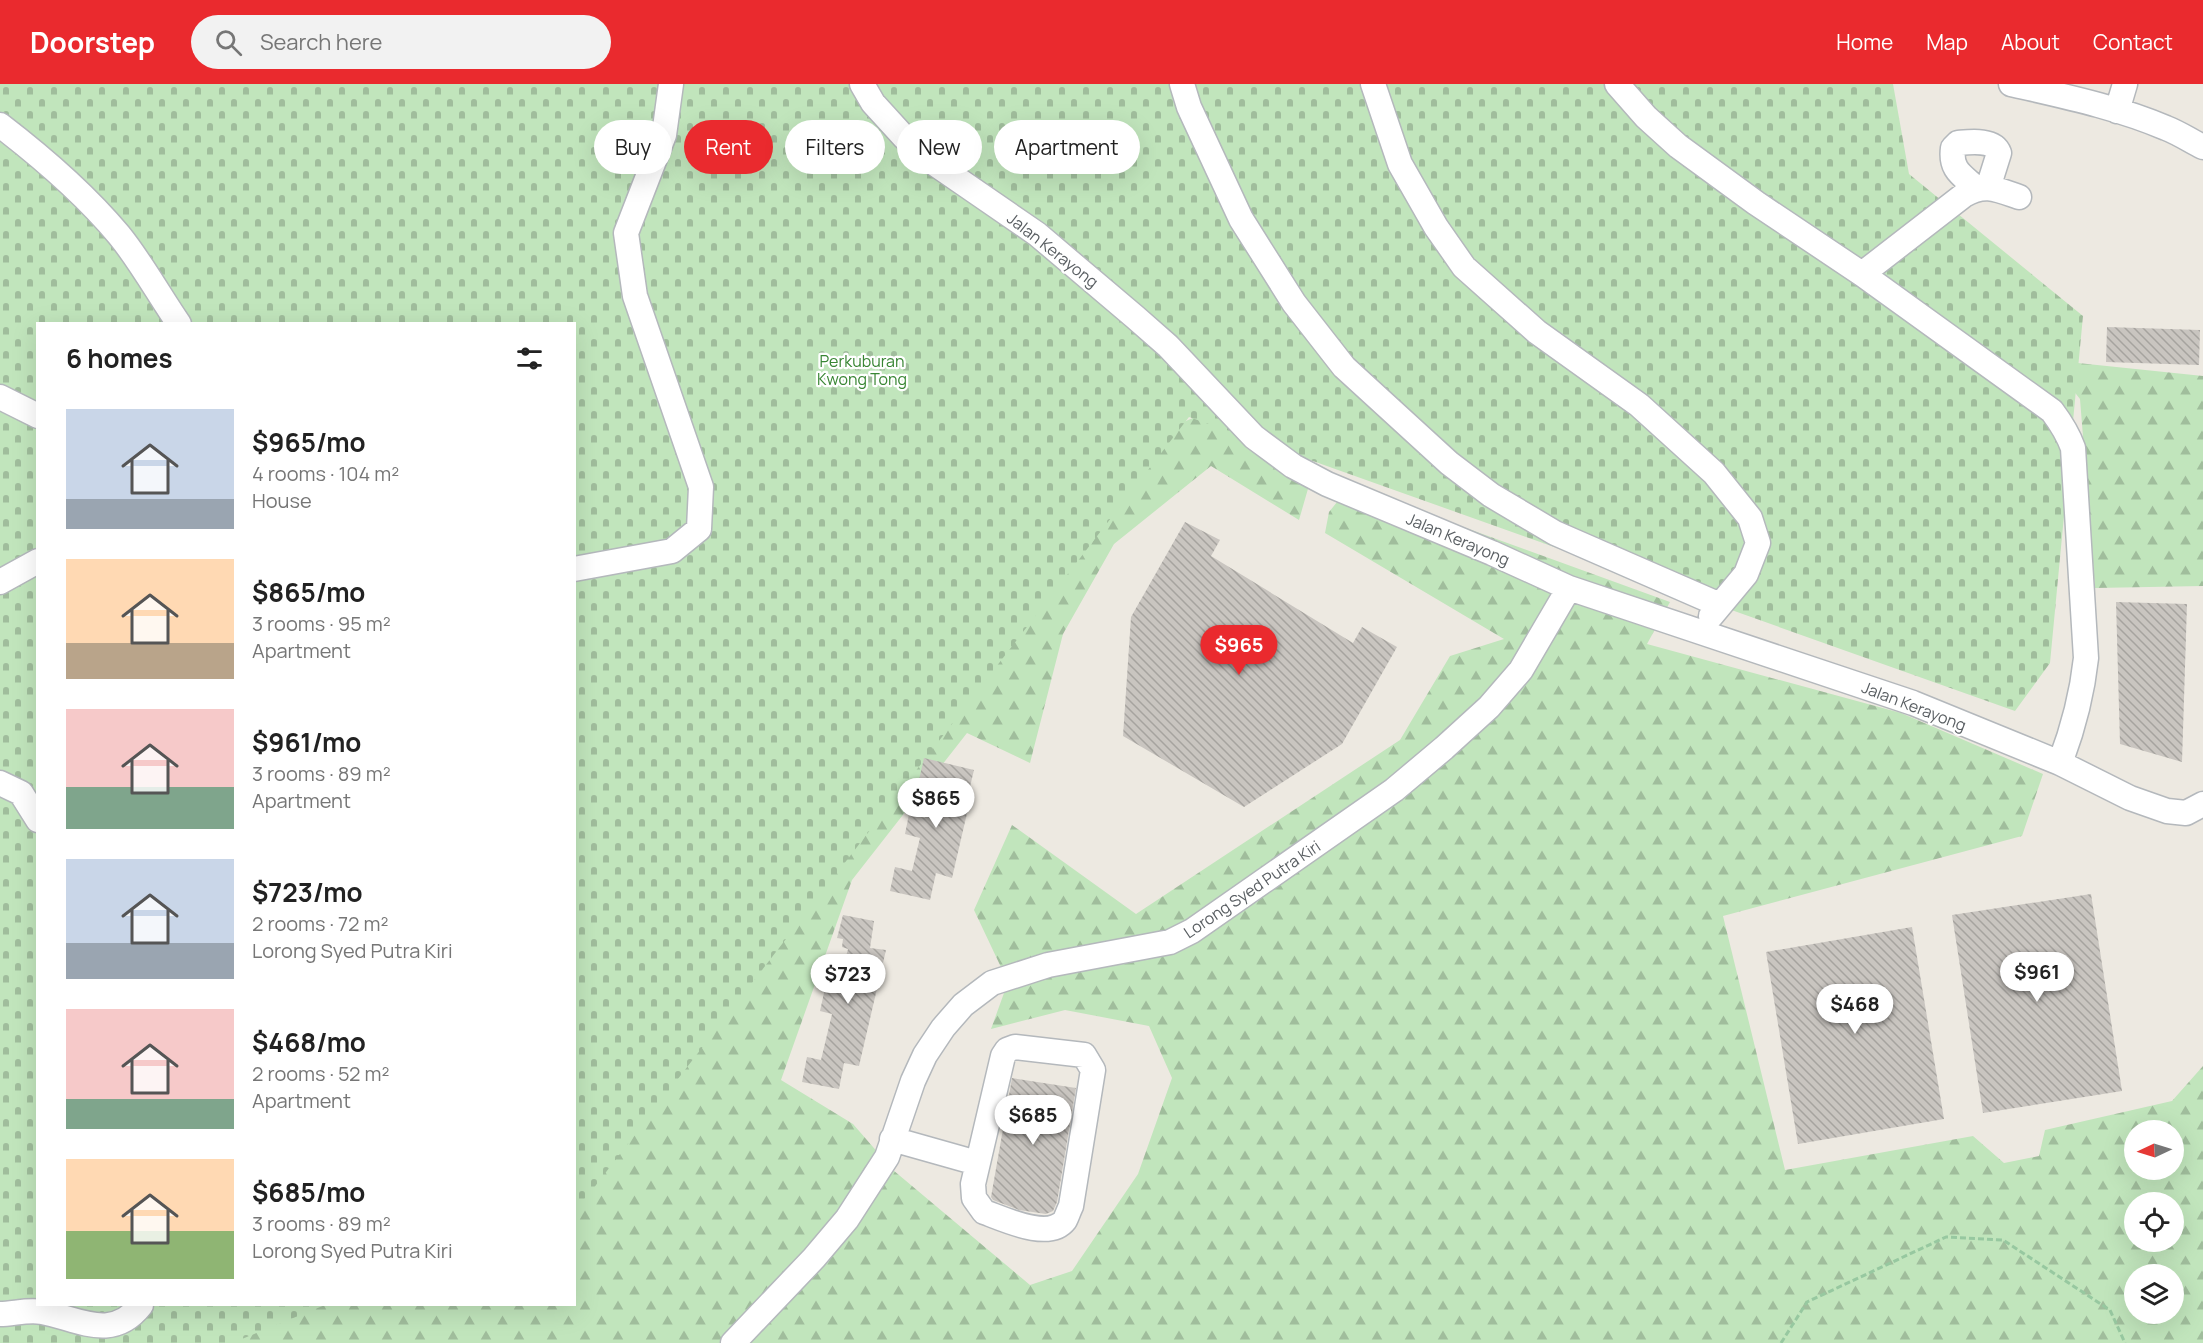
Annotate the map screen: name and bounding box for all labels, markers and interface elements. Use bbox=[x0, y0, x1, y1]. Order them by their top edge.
search box bbox=[191, 15, 611, 69]
text: Doorstep bbox=[30, 23, 155, 61]
icon: search bbox=[212, 26, 245, 59]
text: Search here bbox=[260, 27, 382, 57]
text: Home bbox=[1836, 28, 1893, 56]
text: Map bbox=[1926, 28, 1968, 56]
text: About bbox=[2001, 28, 2060, 56]
text: Contact bbox=[2093, 28, 2173, 56]
chip: Buy bbox=[594, 120, 672, 174]
chip: Rent bbox=[684, 120, 773, 174]
chip: Filters bbox=[785, 120, 885, 174]
chip: New bbox=[897, 120, 982, 174]
chip: Apartment bbox=[994, 120, 1140, 174]
street label: Jalan Kerayong bbox=[1003, 207, 1103, 293]
text: 6 homes bbox=[66, 340, 173, 376]
icon: filters bbox=[513, 342, 546, 375]
park label: Perkuburan Kwong Tong bbox=[817, 350, 907, 390]
text: $965/mo bbox=[252, 424, 366, 460]
icon: home bbox=[114, 433, 186, 505]
text: 4 rooms · 104 m² bbox=[252, 460, 399, 487]
text: House bbox=[252, 487, 312, 514]
street label: Jalan Kerayong bbox=[1403, 507, 1513, 571]
text: $865/mo bbox=[252, 574, 365, 610]
icon: home bbox=[114, 583, 186, 655]
text: 3 rooms · 95 m² bbox=[252, 610, 391, 637]
pin: $965 bbox=[1203, 625, 1275, 676]
text: $965 bbox=[1214, 631, 1264, 658]
text: Apartment bbox=[252, 637, 351, 664]
street label: Jalan Kerayong bbox=[1859, 676, 1969, 736]
text: $961/mo bbox=[252, 724, 361, 760]
icon: home bbox=[114, 733, 186, 805]
text: 3 rooms · 89 m² bbox=[252, 760, 391, 787]
pin: $865 bbox=[900, 778, 972, 829]
text: $865 bbox=[912, 784, 960, 811]
text: Apartment bbox=[252, 787, 351, 814]
street label: Lorong Syed Putra Kiri bbox=[1179, 835, 1325, 943]
text: $723/mo bbox=[252, 874, 363, 910]
icon: home bbox=[114, 883, 186, 955]
text: 2 rooms · 72 m² bbox=[252, 910, 388, 937]
text: Lorong Syed Putra Kiri bbox=[252, 937, 453, 964]
pin: $961 bbox=[2001, 952, 2073, 1003]
pin: $723 bbox=[812, 954, 884, 1005]
text: $961 bbox=[2014, 958, 2060, 985]
text: $723 bbox=[825, 960, 871, 987]
pin: $468 bbox=[1819, 984, 1891, 1035]
text: $468 bbox=[1830, 990, 1880, 1017]
text: $468/mo bbox=[252, 1024, 366, 1060]
icon: home bbox=[114, 1033, 186, 1105]
text: 2 rooms · 52 m² bbox=[252, 1060, 389, 1087]
text: Apartment bbox=[252, 1087, 351, 1114]
pin: $685 bbox=[997, 1095, 1069, 1146]
text: $685 bbox=[1009, 1101, 1057, 1128]
north arrow bbox=[2124, 1120, 2184, 1180]
map controls bbox=[2124, 1120, 2184, 1324]
text: $685/mo bbox=[252, 1174, 365, 1210]
icon: home bbox=[114, 1183, 186, 1255]
button: locate bbox=[2124, 1192, 2184, 1252]
text: 3 rooms · 89 m² bbox=[252, 1210, 391, 1237]
text: Lorong Syed Putra Kiri bbox=[252, 1237, 453, 1264]
button: layers bbox=[2124, 1264, 2184, 1324]

